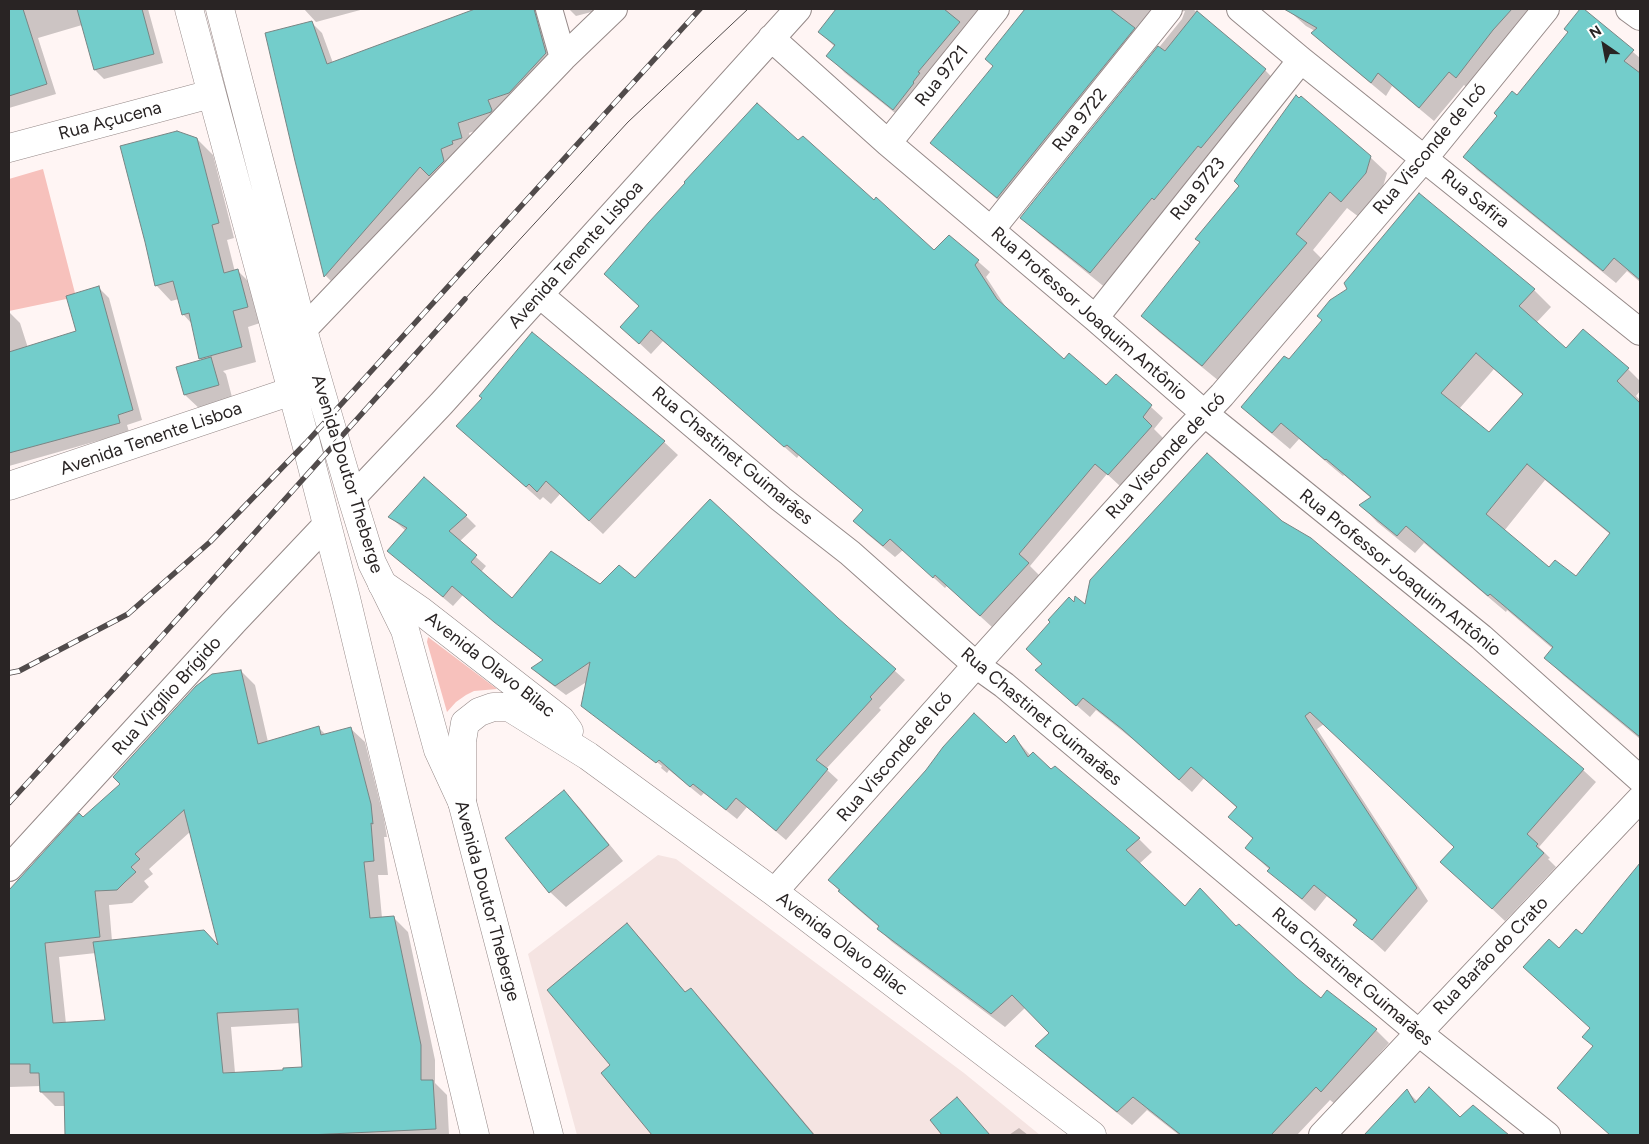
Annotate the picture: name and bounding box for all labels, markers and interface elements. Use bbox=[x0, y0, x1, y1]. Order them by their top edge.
north arrow bbox=[1579, 20, 1629, 70]
text: N bbox=[1586, 22, 1605, 42]
street label: Rua 9721 bbox=[911, 41, 973, 111]
street label: Rua Visconde de Icó bbox=[1369, 79, 1491, 219]
street label: Rua 9722 bbox=[1048, 84, 1112, 156]
street label: Rua Açucena bbox=[56, 97, 164, 145]
street label: Rua 9723 bbox=[1166, 153, 1230, 225]
street label: Rua Safira bbox=[1437, 165, 1513, 233]
street label: Avenida Tenente Lisboa bbox=[504, 177, 648, 333]
street label: Rua Professor Joaquim Antônio bbox=[986, 223, 1192, 405]
street label: Avenida Doutor Theberge bbox=[306, 372, 388, 576]
street label: Rua Chastinet Guimarães bbox=[647, 382, 817, 530]
street label: Rua Visconde de Icó bbox=[1102, 388, 1230, 524]
street label: Avenida Tenente Lisboa bbox=[57, 398, 245, 480]
street label: Rua Professor Joaquim Antônio bbox=[1295, 485, 1505, 661]
street label: Avenida Olavo Bilac bbox=[421, 608, 559, 722]
street label: Rua Virgílio Brígido bbox=[108, 632, 226, 760]
street label: Rua Chastinet Guimarães bbox=[956, 643, 1126, 791]
street label: Rua Visconde de Icó bbox=[833, 688, 957, 826]
street label: Avenida Doutor Theberge bbox=[450, 798, 524, 1004]
street label: Avenida Olavo Bilac bbox=[772, 888, 912, 1000]
street label: Rua Barão do Crato bbox=[1429, 892, 1553, 1020]
street label: Rua Chastinet Guimarães bbox=[1267, 903, 1437, 1051]

